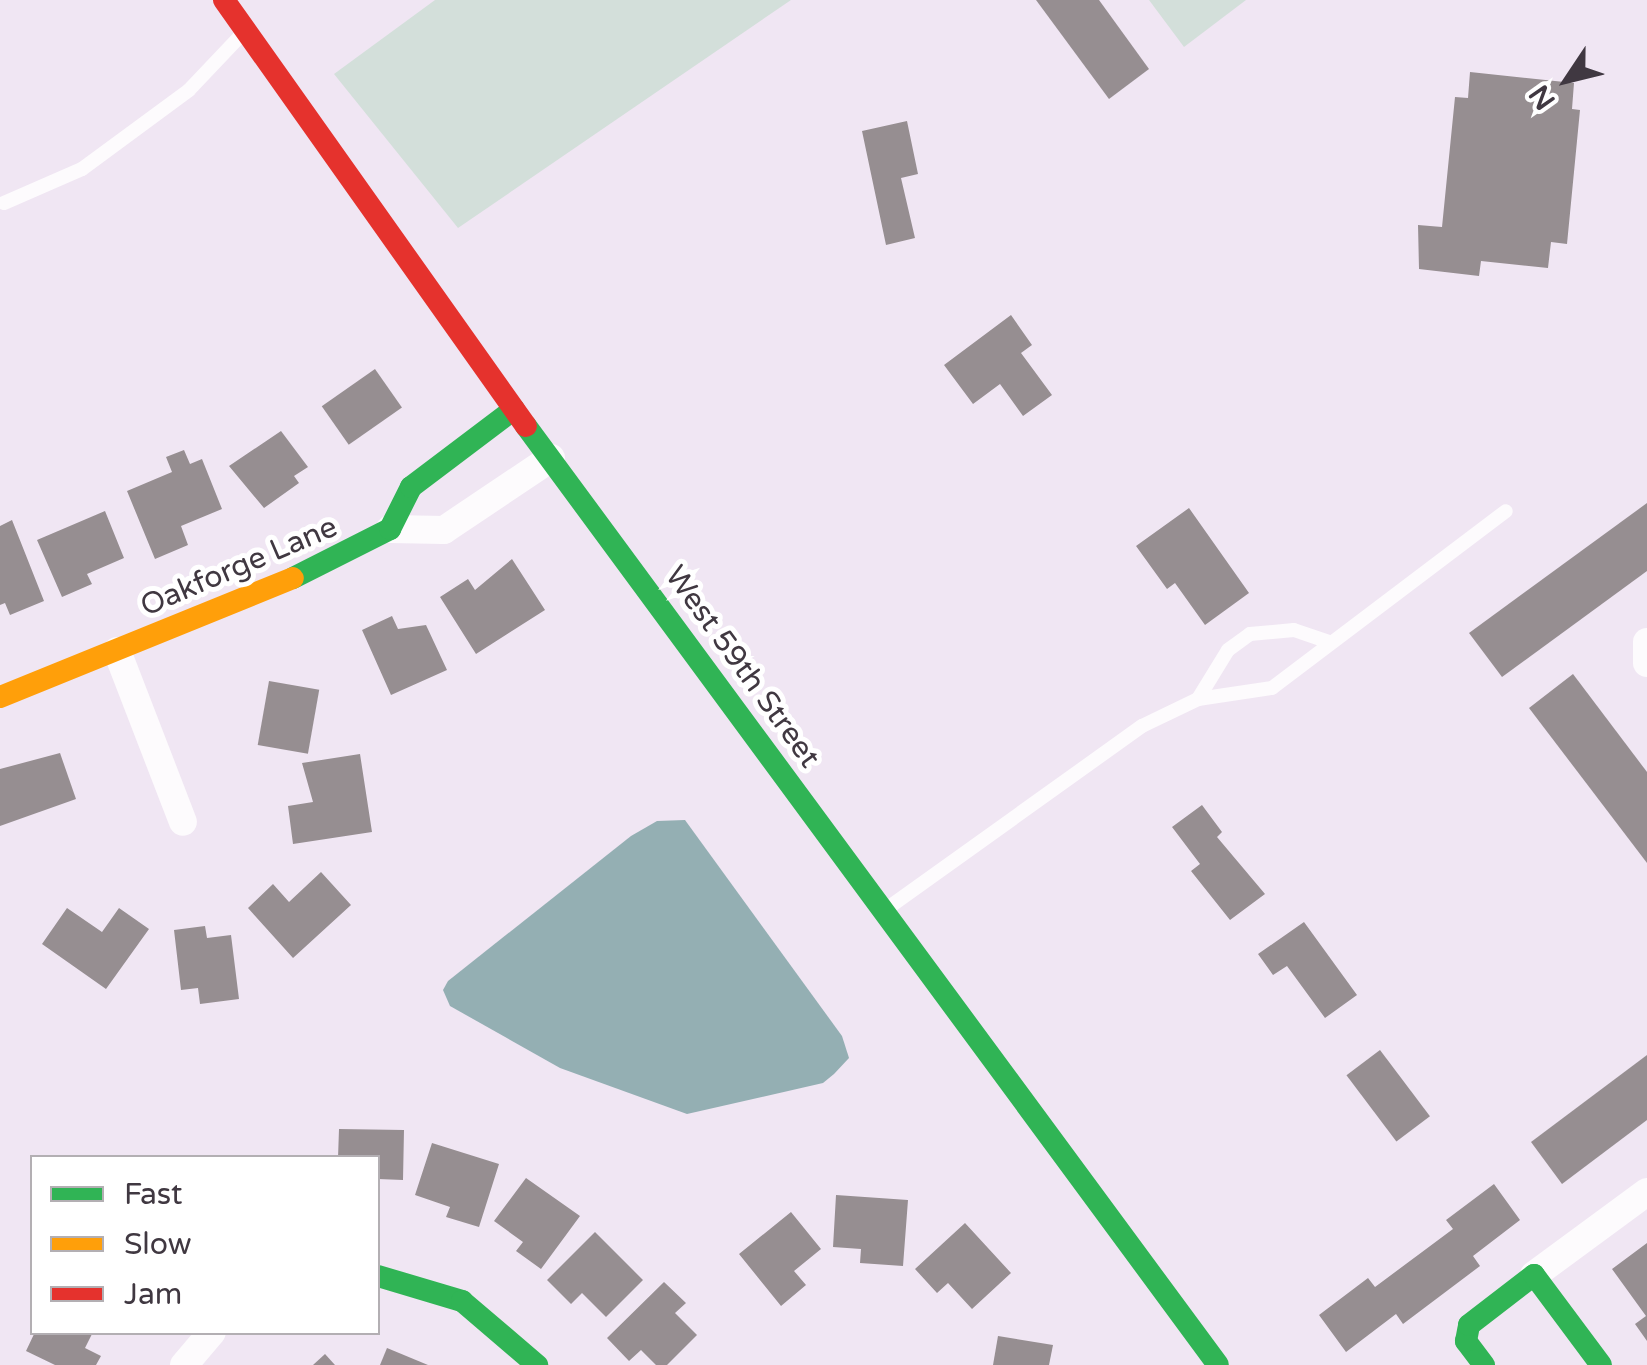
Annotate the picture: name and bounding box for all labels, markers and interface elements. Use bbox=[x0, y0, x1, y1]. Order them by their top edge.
north arrow bbox=[1517, 30, 1617, 130]
text: N bbox=[1522, 78, 1563, 116]
street label: Oakforge Lane bbox=[135, 509, 343, 625]
street label: West 59th Street bbox=[657, 559, 827, 775]
legend bbox=[30, 1155, 380, 1335]
text: Fast bbox=[124, 1176, 183, 1213]
text: Slow bbox=[124, 1226, 192, 1263]
text: Jam bbox=[124, 1276, 182, 1313]

